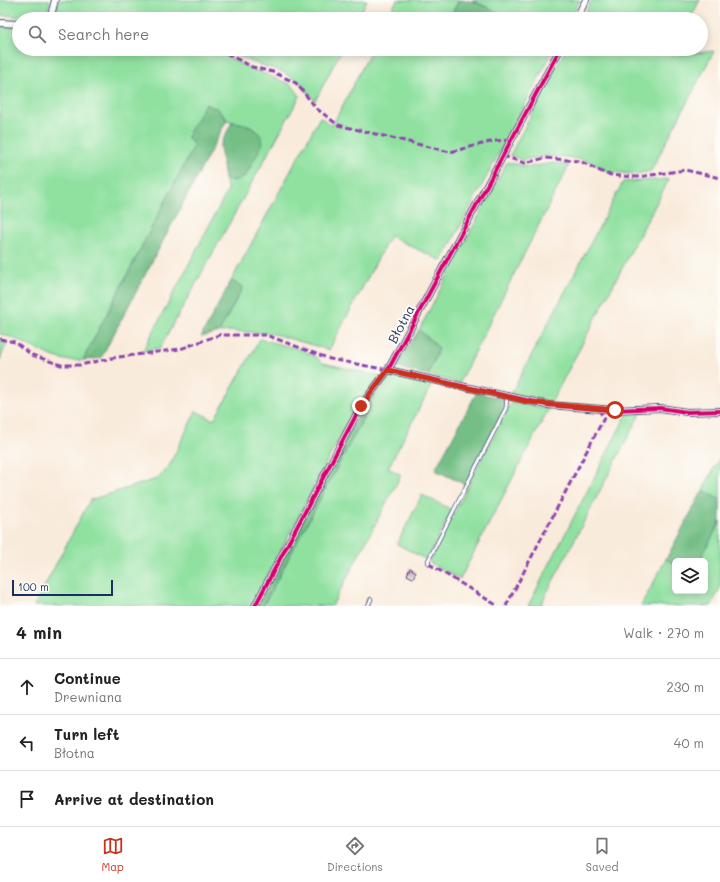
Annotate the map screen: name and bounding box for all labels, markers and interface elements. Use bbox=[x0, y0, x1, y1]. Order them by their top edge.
search box bbox=[12, 12, 708, 56]
icon: search bbox=[26, 23, 48, 45]
text: Search here bbox=[58, 24, 149, 44]
street label: Błotna bbox=[383, 302, 418, 346]
route end bbox=[352, 397, 370, 415]
route start bbox=[606, 401, 624, 419]
map controls bbox=[672, 558, 708, 594]
button: layers bbox=[672, 558, 708, 594]
scale bar bbox=[12, 578, 113, 597]
text: 100 m bbox=[18, 579, 49, 594]
text: 4 min bbox=[16, 621, 62, 643]
text: Walk · 270 m bbox=[623, 624, 704, 641]
text: Continue bbox=[54, 668, 121, 688]
icon: ahead bbox=[16, 676, 38, 698]
text: 230 m bbox=[667, 678, 704, 695]
text: Drewniana bbox=[54, 688, 122, 705]
text: Turn left bbox=[54, 724, 119, 744]
icon: left bbox=[16, 732, 38, 754]
text: 40 m bbox=[674, 734, 704, 751]
text: Błotna bbox=[54, 744, 95, 761]
icon: arrive bbox=[16, 788, 38, 810]
text: Arrive at destination bbox=[54, 789, 214, 809]
tab: Map bbox=[102, 835, 124, 874]
tab: Directions bbox=[327, 835, 383, 874]
tab: Saved bbox=[586, 835, 618, 874]

